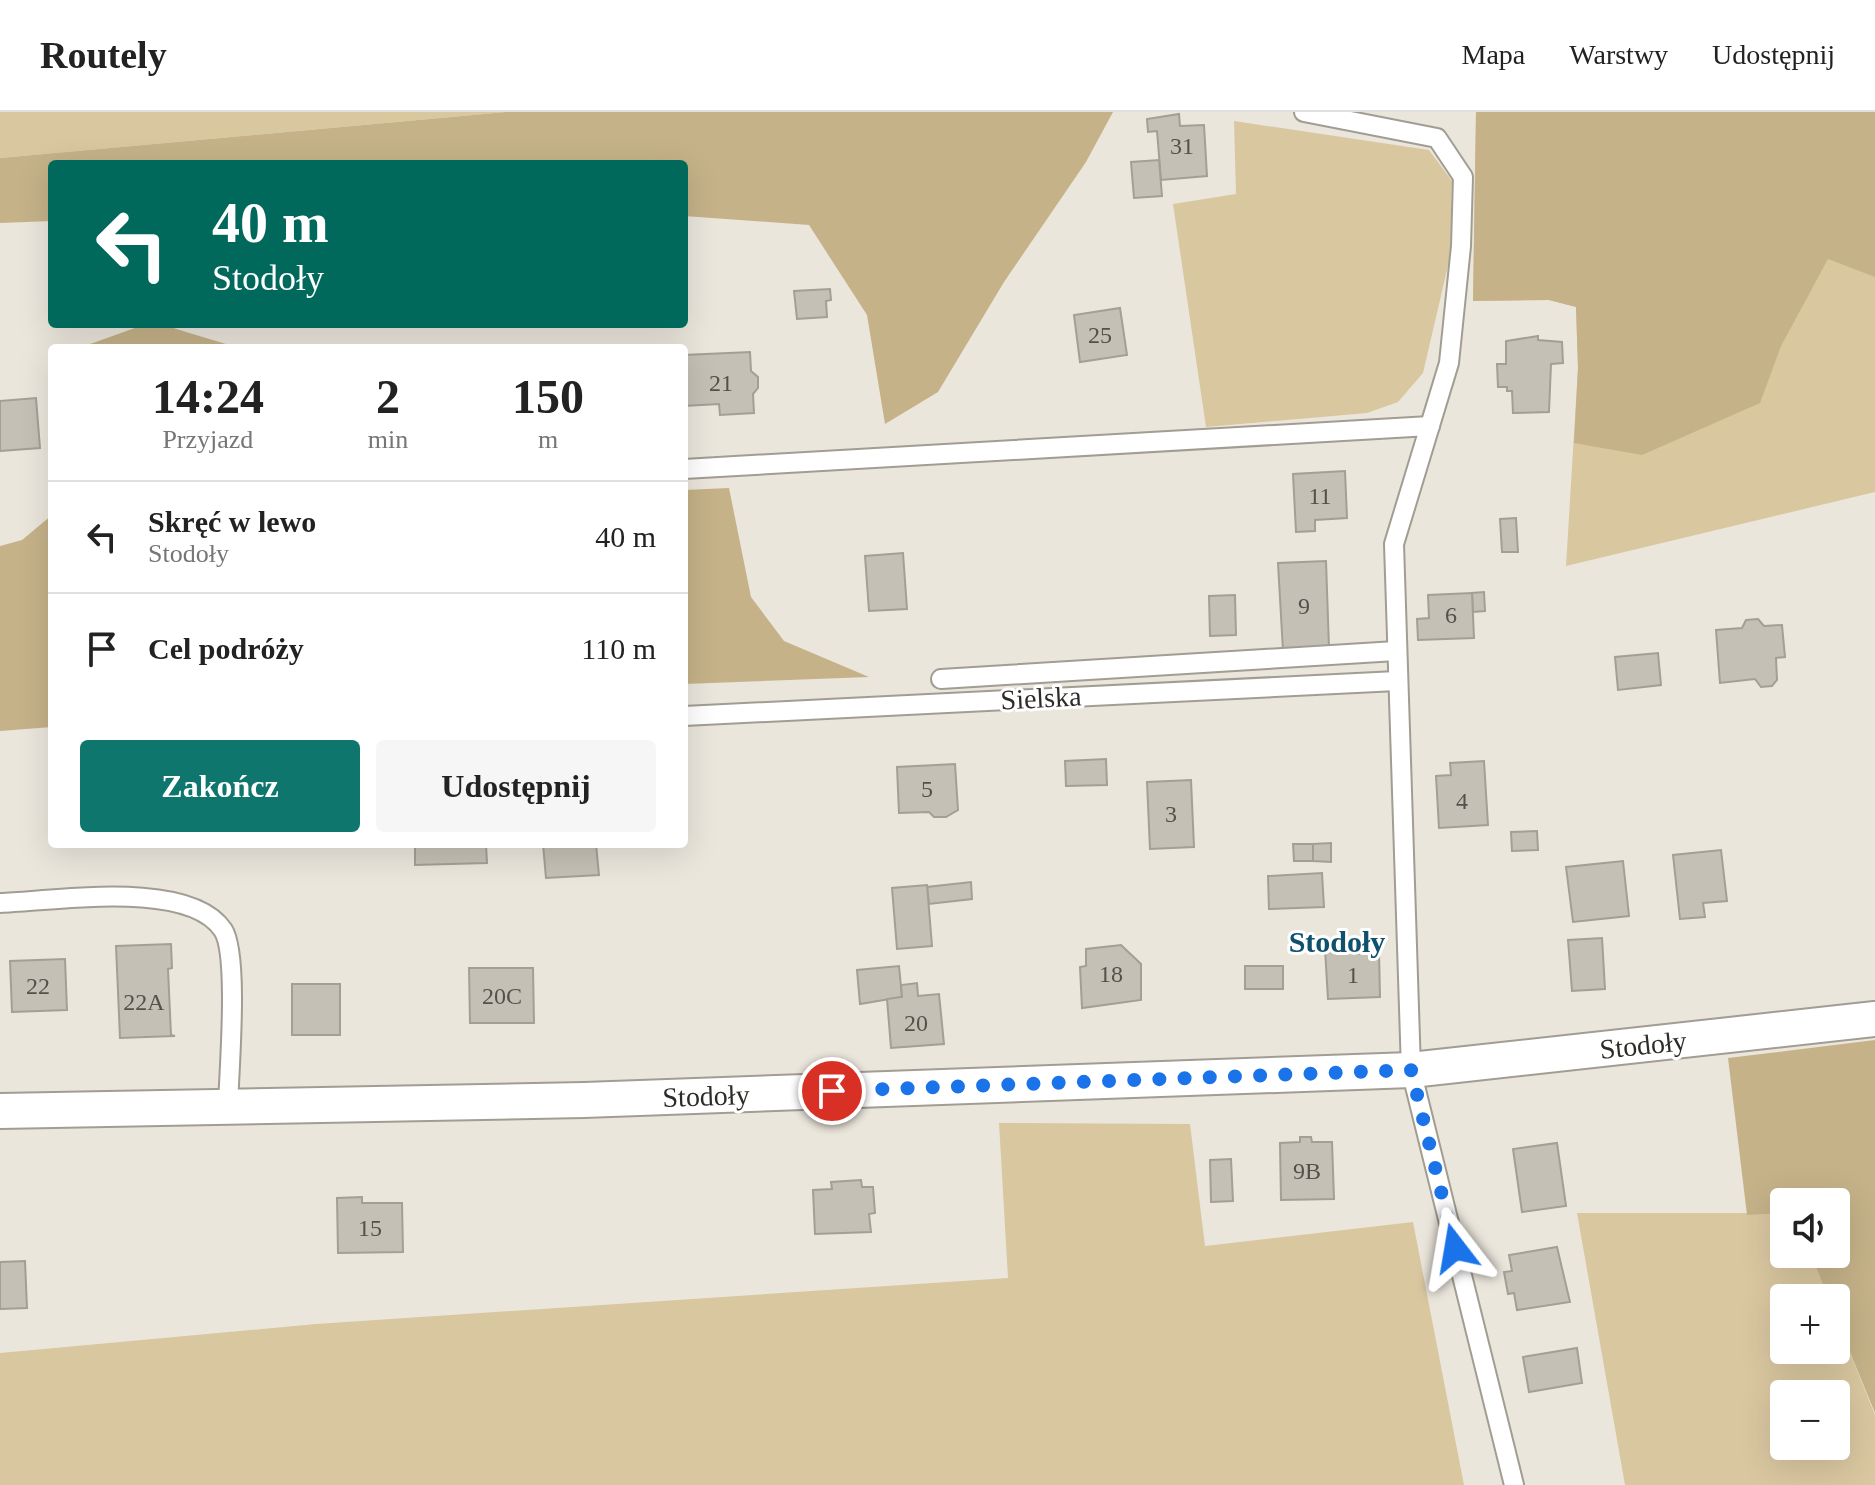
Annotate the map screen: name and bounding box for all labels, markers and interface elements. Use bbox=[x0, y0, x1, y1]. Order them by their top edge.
text: Routely bbox=[40, 34, 167, 76]
text: Mapa bbox=[1462, 39, 1525, 70]
text: Warstwy bbox=[1569, 39, 1668, 70]
text: Udostępnij bbox=[1712, 39, 1835, 70]
house number: 31 bbox=[1170, 133, 1194, 159]
icon: left bbox=[80, 192, 184, 296]
text: 40 m bbox=[212, 192, 329, 254]
text: Stodoły bbox=[212, 258, 324, 298]
house number: 25 bbox=[1088, 322, 1112, 348]
text: 14:24 bbox=[152, 370, 264, 423]
text: 2 bbox=[376, 370, 400, 423]
text: 150 bbox=[512, 370, 584, 423]
house number: 21 bbox=[709, 370, 733, 396]
text: Przyjazd bbox=[162, 425, 253, 454]
text: min bbox=[368, 425, 408, 454]
text: m bbox=[538, 425, 558, 454]
house number: 11 bbox=[1308, 483, 1332, 509]
text: Skręć w lewo bbox=[148, 505, 316, 538]
icon: left bbox=[80, 515, 124, 559]
text: 40 m bbox=[595, 520, 656, 553]
text: Stodoły bbox=[148, 539, 229, 568]
house number: 9 bbox=[1298, 593, 1310, 619]
house number: 6 bbox=[1445, 602, 1457, 628]
icon: arrive bbox=[80, 627, 124, 671]
text: Cel podróży bbox=[148, 632, 304, 665]
text: 110 m bbox=[581, 632, 656, 665]
street label: Sielska bbox=[1000, 680, 1083, 716]
button: Zakończ bbox=[80, 740, 360, 832]
button: Udostępnij bbox=[376, 740, 656, 832]
house number: 5 bbox=[921, 776, 933, 802]
house number: 4 bbox=[1456, 788, 1468, 814]
house number: 3 bbox=[1165, 801, 1177, 827]
district label: Stodoły bbox=[1289, 925, 1385, 958]
house number: 18 bbox=[1099, 961, 1123, 987]
house number: 1 bbox=[1347, 962, 1359, 988]
house number: 22 bbox=[26, 973, 50, 999]
house number: 20C bbox=[482, 983, 522, 1009]
house number: 22A bbox=[123, 989, 165, 1015]
house number: 20 bbox=[904, 1010, 928, 1036]
street label: Stodoły bbox=[1598, 1025, 1688, 1065]
pin bbox=[798, 1057, 866, 1125]
icon: arrive bbox=[810, 1069, 854, 1113]
street label: Stodoły bbox=[662, 1079, 750, 1113]
house number: 9B bbox=[1293, 1158, 1321, 1184]
map controls bbox=[1770, 1188, 1850, 1460]
button: sound bbox=[1770, 1188, 1850, 1268]
position arrow bbox=[1413, 1206, 1497, 1290]
house number: 15 bbox=[358, 1215, 382, 1241]
button: + bbox=[1770, 1284, 1850, 1364]
button: − bbox=[1770, 1380, 1850, 1460]

